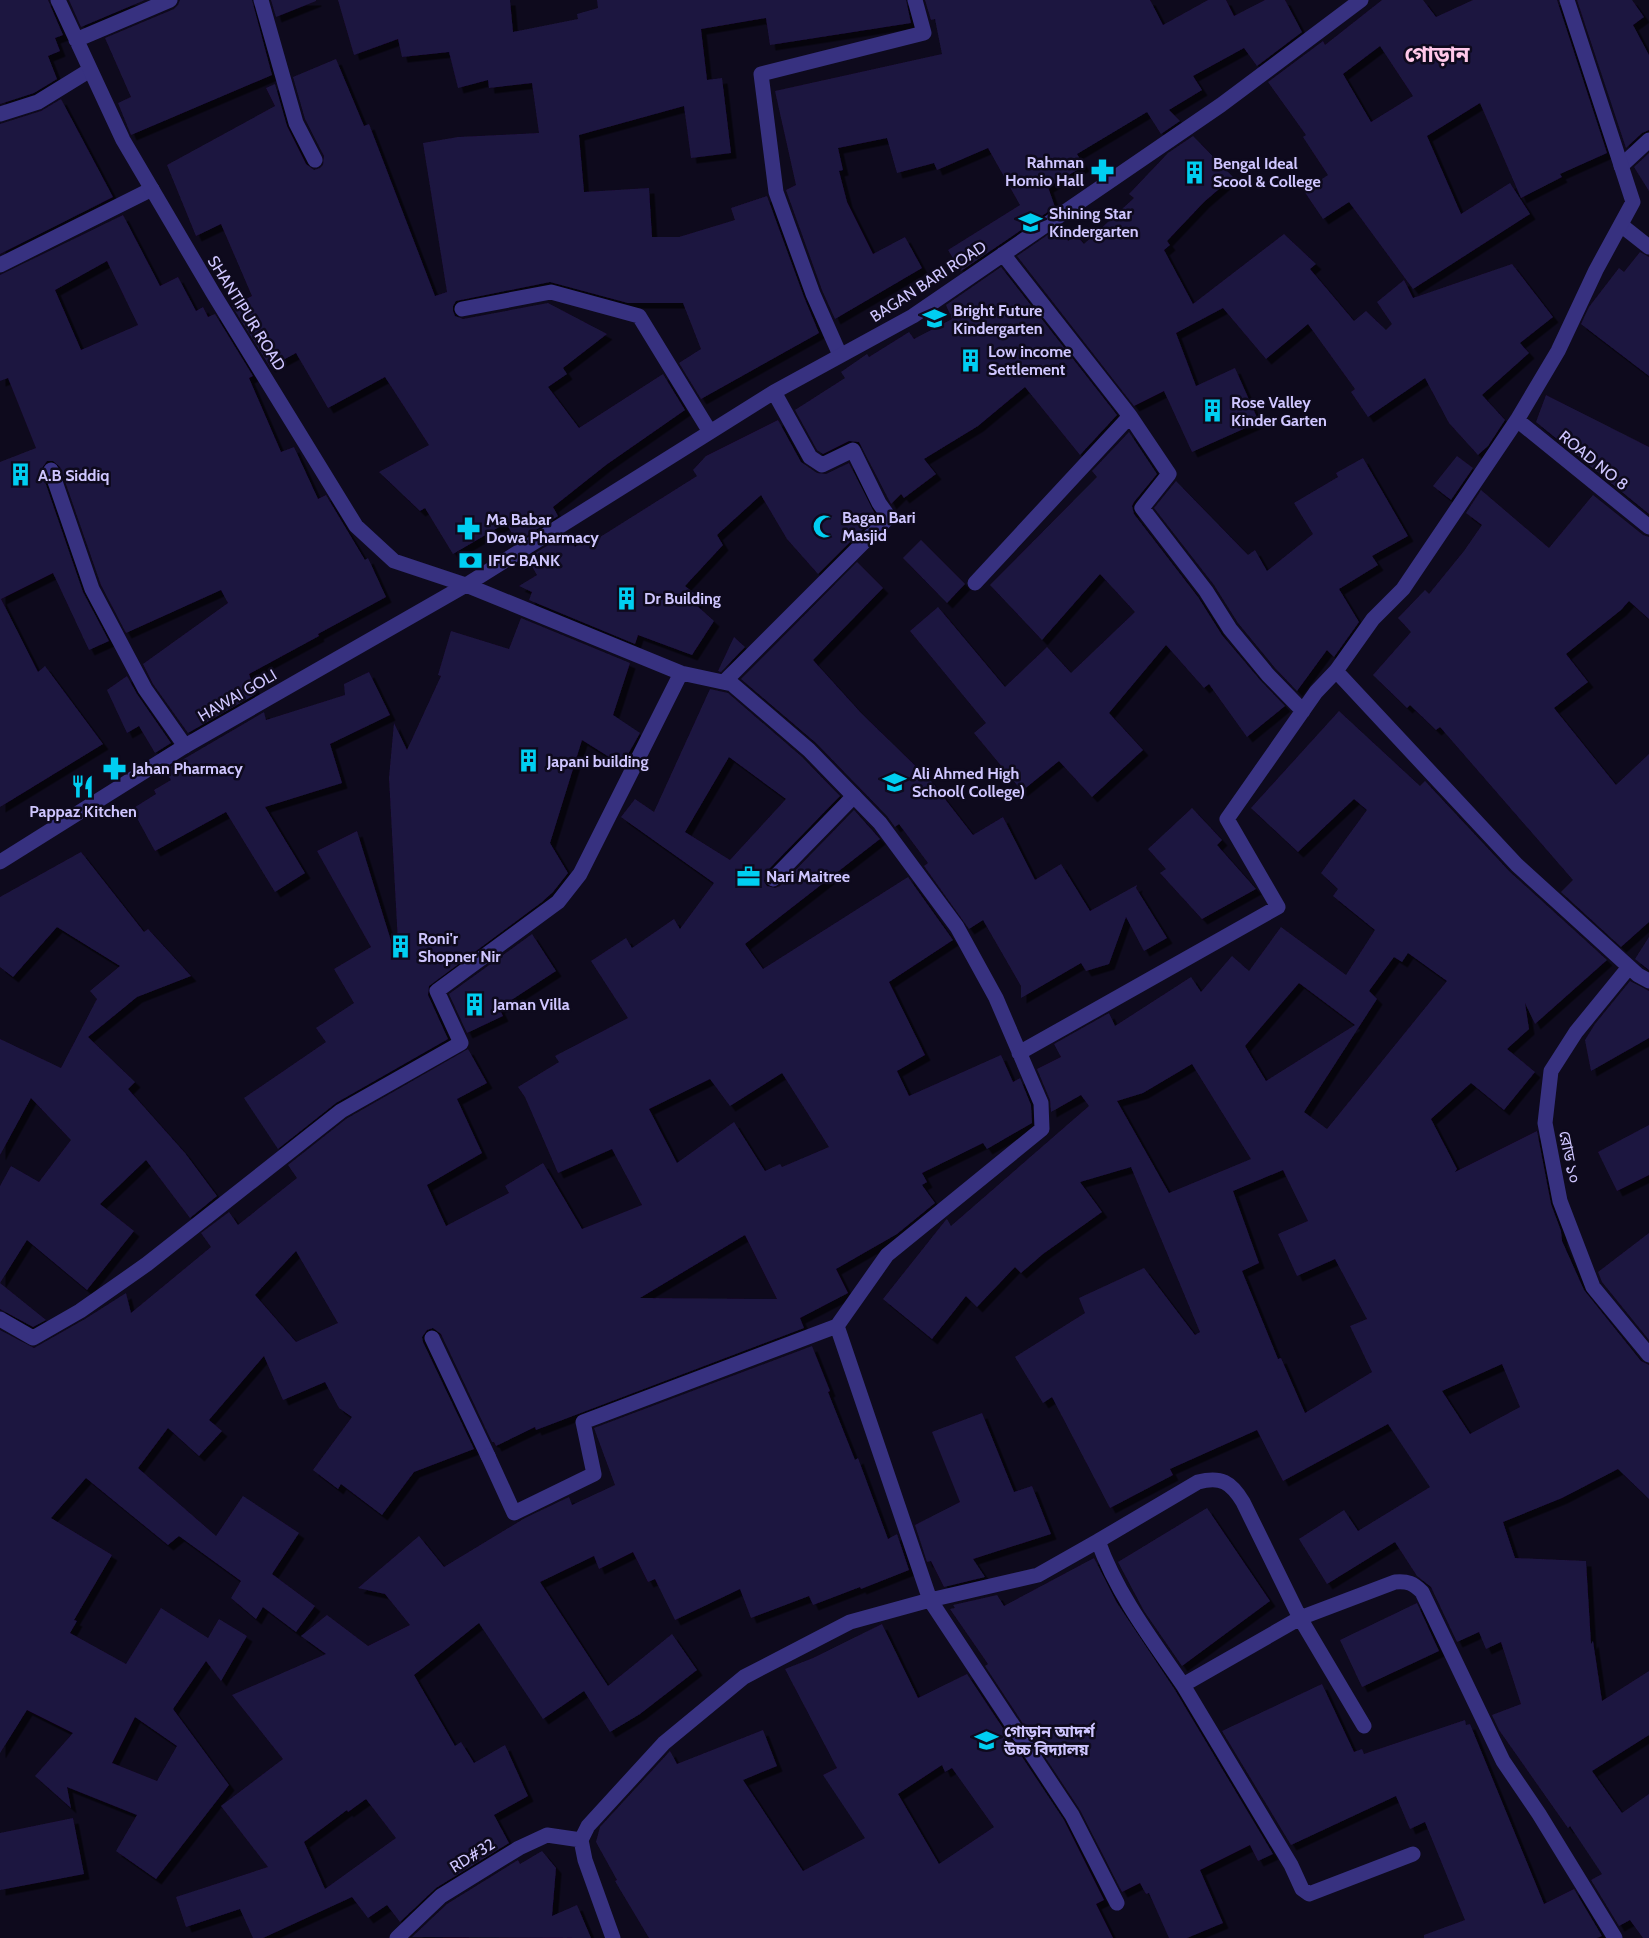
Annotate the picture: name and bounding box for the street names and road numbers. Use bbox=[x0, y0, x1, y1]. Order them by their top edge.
street label: BAGAN BARI ROAD bbox=[867, 237, 990, 326]
street label: SHANTIPUR ROAD bbox=[204, 252, 290, 374]
street label: ROAD NO 8 bbox=[1555, 427, 1632, 494]
street label: HAWAI GOLI bbox=[194, 665, 280, 726]
street label: রোড ১০ bbox=[1555, 1129, 1584, 1185]
street label: RD#32 bbox=[446, 1834, 498, 1877]

